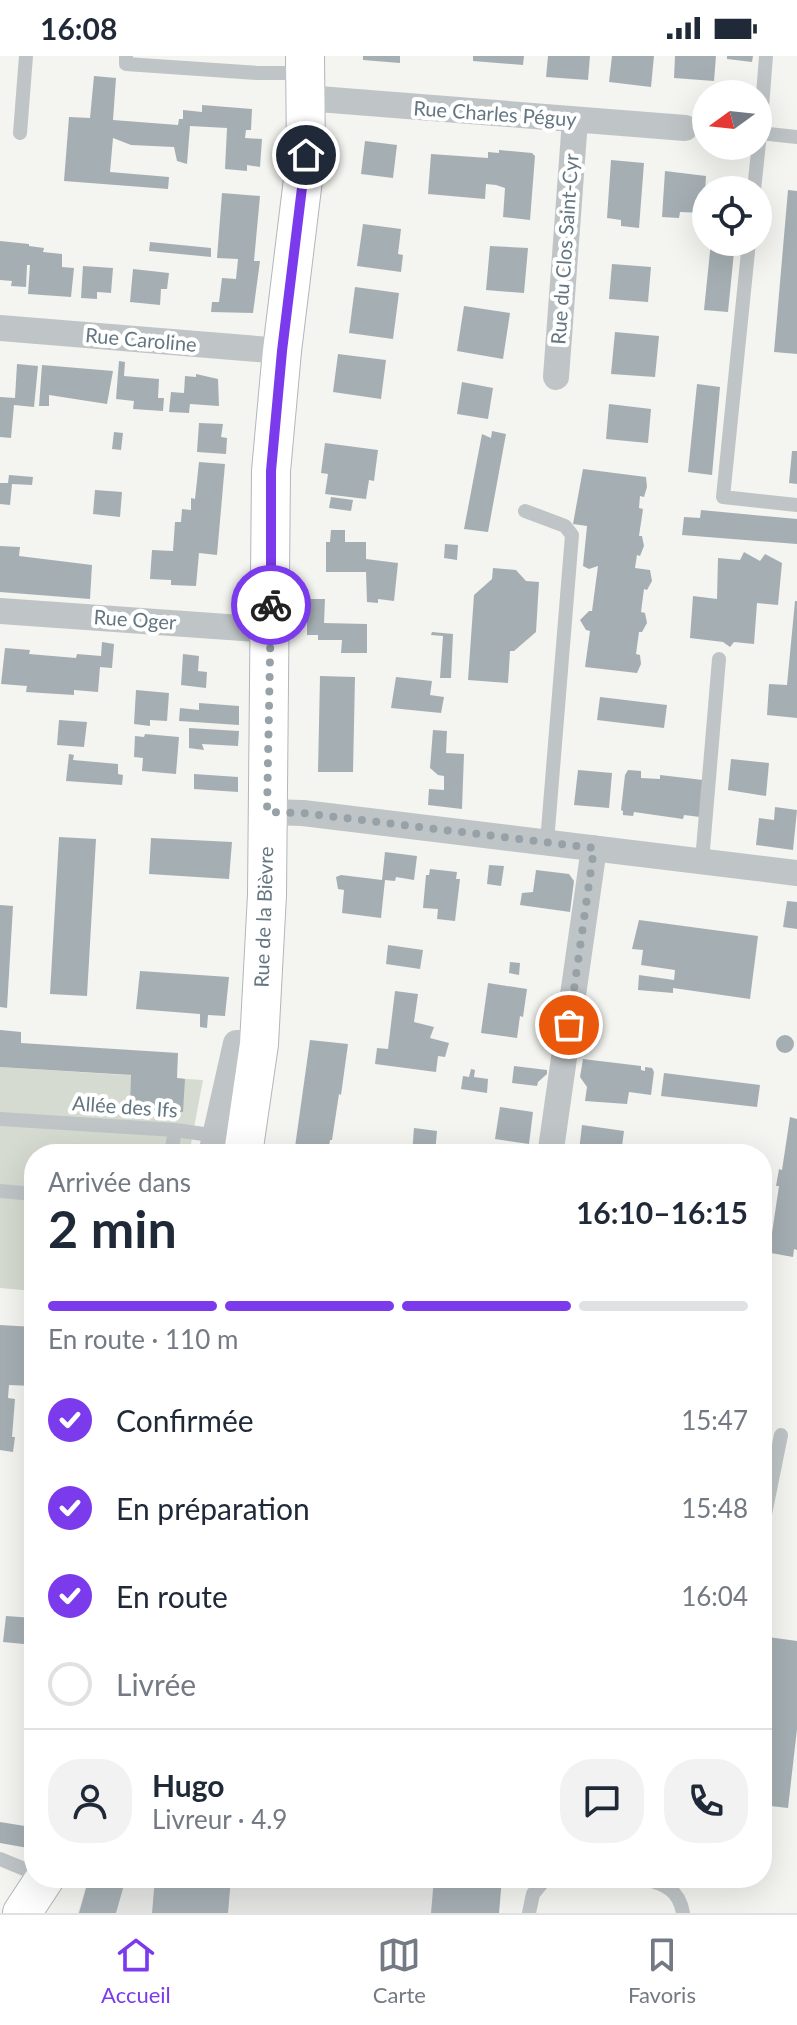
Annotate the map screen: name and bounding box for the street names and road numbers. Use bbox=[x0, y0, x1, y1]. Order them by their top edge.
street label: Rue Charles Péguy bbox=[413, 95, 578, 131]
street label: Rue du Clos Saint-Cyr bbox=[545, 152, 583, 345]
street label: Rue Caroline bbox=[84, 322, 198, 356]
street label: Rue Oger bbox=[93, 604, 178, 634]
street label: Rue de la Bièvre bbox=[249, 846, 277, 988]
street label: Allée des Ifs bbox=[72, 1090, 179, 1122]

